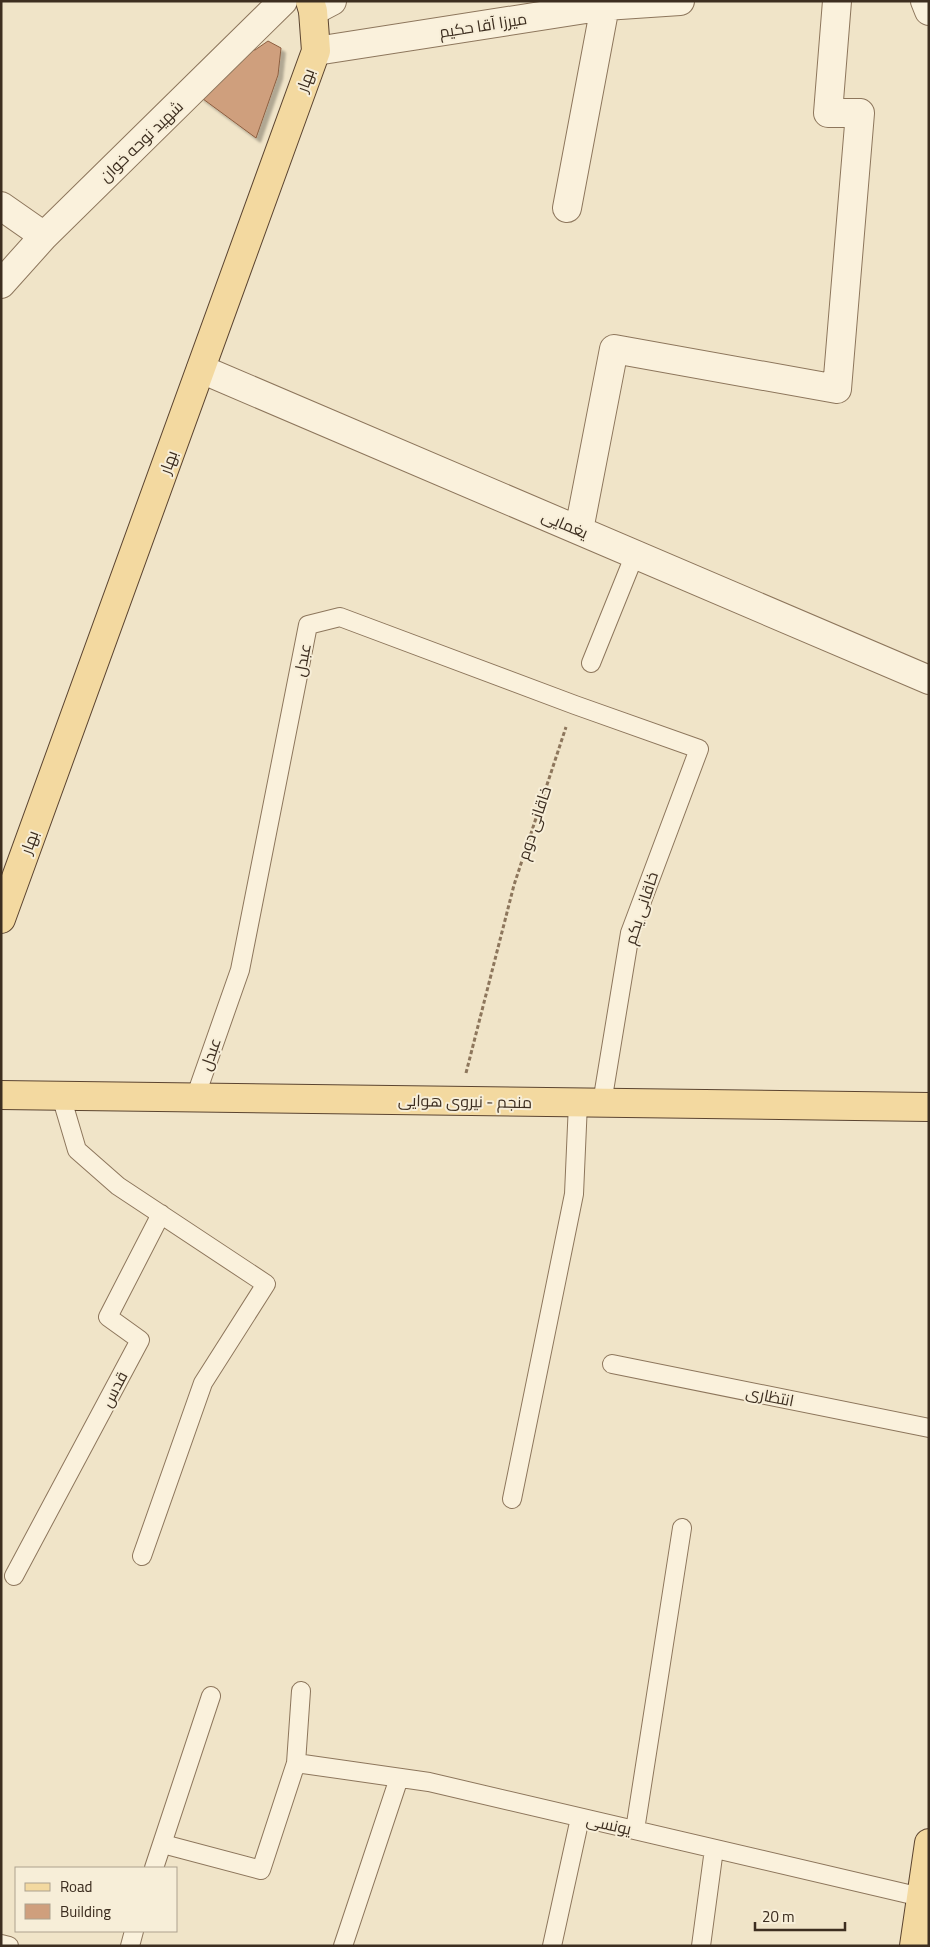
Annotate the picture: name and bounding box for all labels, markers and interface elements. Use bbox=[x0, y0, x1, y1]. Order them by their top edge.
street label: میرزا آقا حکیم bbox=[437, 3, 529, 47]
street label: بهار bbox=[286, 64, 323, 97]
street label: شهید نوحه خوان bbox=[91, 92, 191, 190]
street label: بهار bbox=[149, 446, 186, 479]
street label: یغمایی bbox=[537, 501, 594, 548]
street label: عبدل bbox=[284, 641, 320, 679]
street label: خاقانی دوم bbox=[508, 782, 560, 864]
street label: بهار bbox=[10, 826, 47, 859]
street label: خاقانی یکم bbox=[615, 868, 667, 948]
street label: عبدل bbox=[190, 1033, 230, 1075]
street label: منجم - نیروی هوایی bbox=[398, 1085, 532, 1117]
street label: قدس bbox=[92, 1365, 136, 1413]
street label: انتظاری bbox=[743, 1377, 797, 1415]
street label: یونسی bbox=[583, 1804, 635, 1844]
legend bbox=[15, 1867, 178, 1932]
text: Road bbox=[60, 1872, 93, 1901]
text: Building bbox=[60, 1897, 111, 1926]
scale bar bbox=[755, 1900, 845, 1932]
text: 20 m bbox=[762, 1902, 795, 1931]

